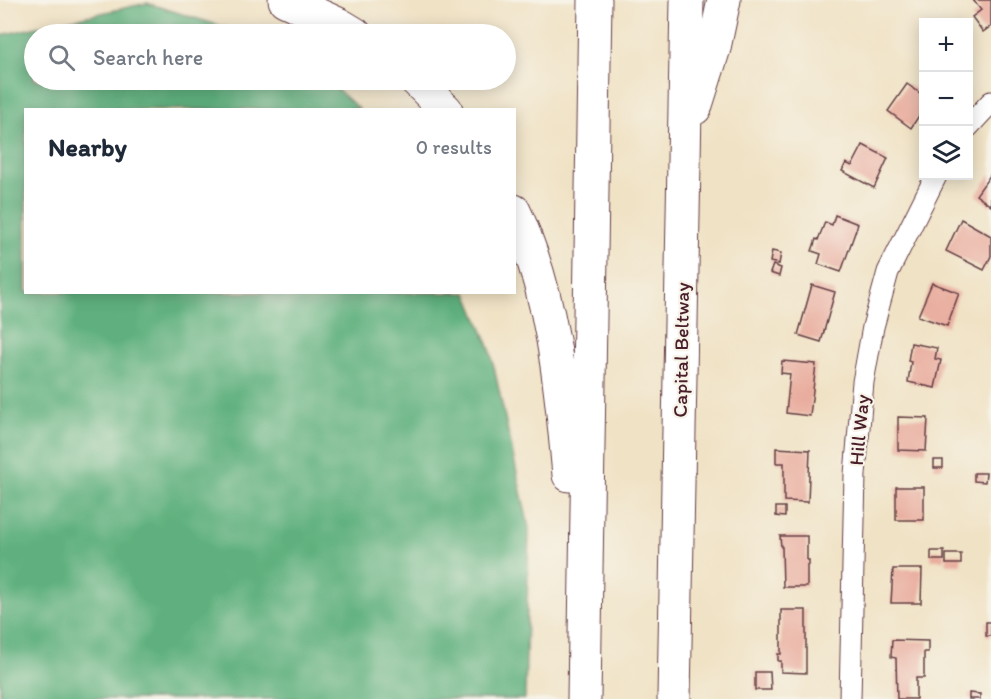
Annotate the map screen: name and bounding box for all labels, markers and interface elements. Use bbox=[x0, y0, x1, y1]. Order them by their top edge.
map controls bbox=[919, 18, 973, 180]
button: + bbox=[919, 18, 973, 72]
search box bbox=[24, 24, 516, 90]
icon: search bbox=[45, 41, 78, 74]
text: Search here bbox=[93, 44, 203, 71]
button: − bbox=[919, 72, 973, 126]
button: layers bbox=[919, 126, 973, 180]
text: Nearby bbox=[48, 131, 127, 163]
text: 0 results bbox=[416, 135, 492, 159]
street label: Capital Beltway bbox=[668, 281, 694, 418]
street label: Hill Way bbox=[844, 393, 874, 467]

